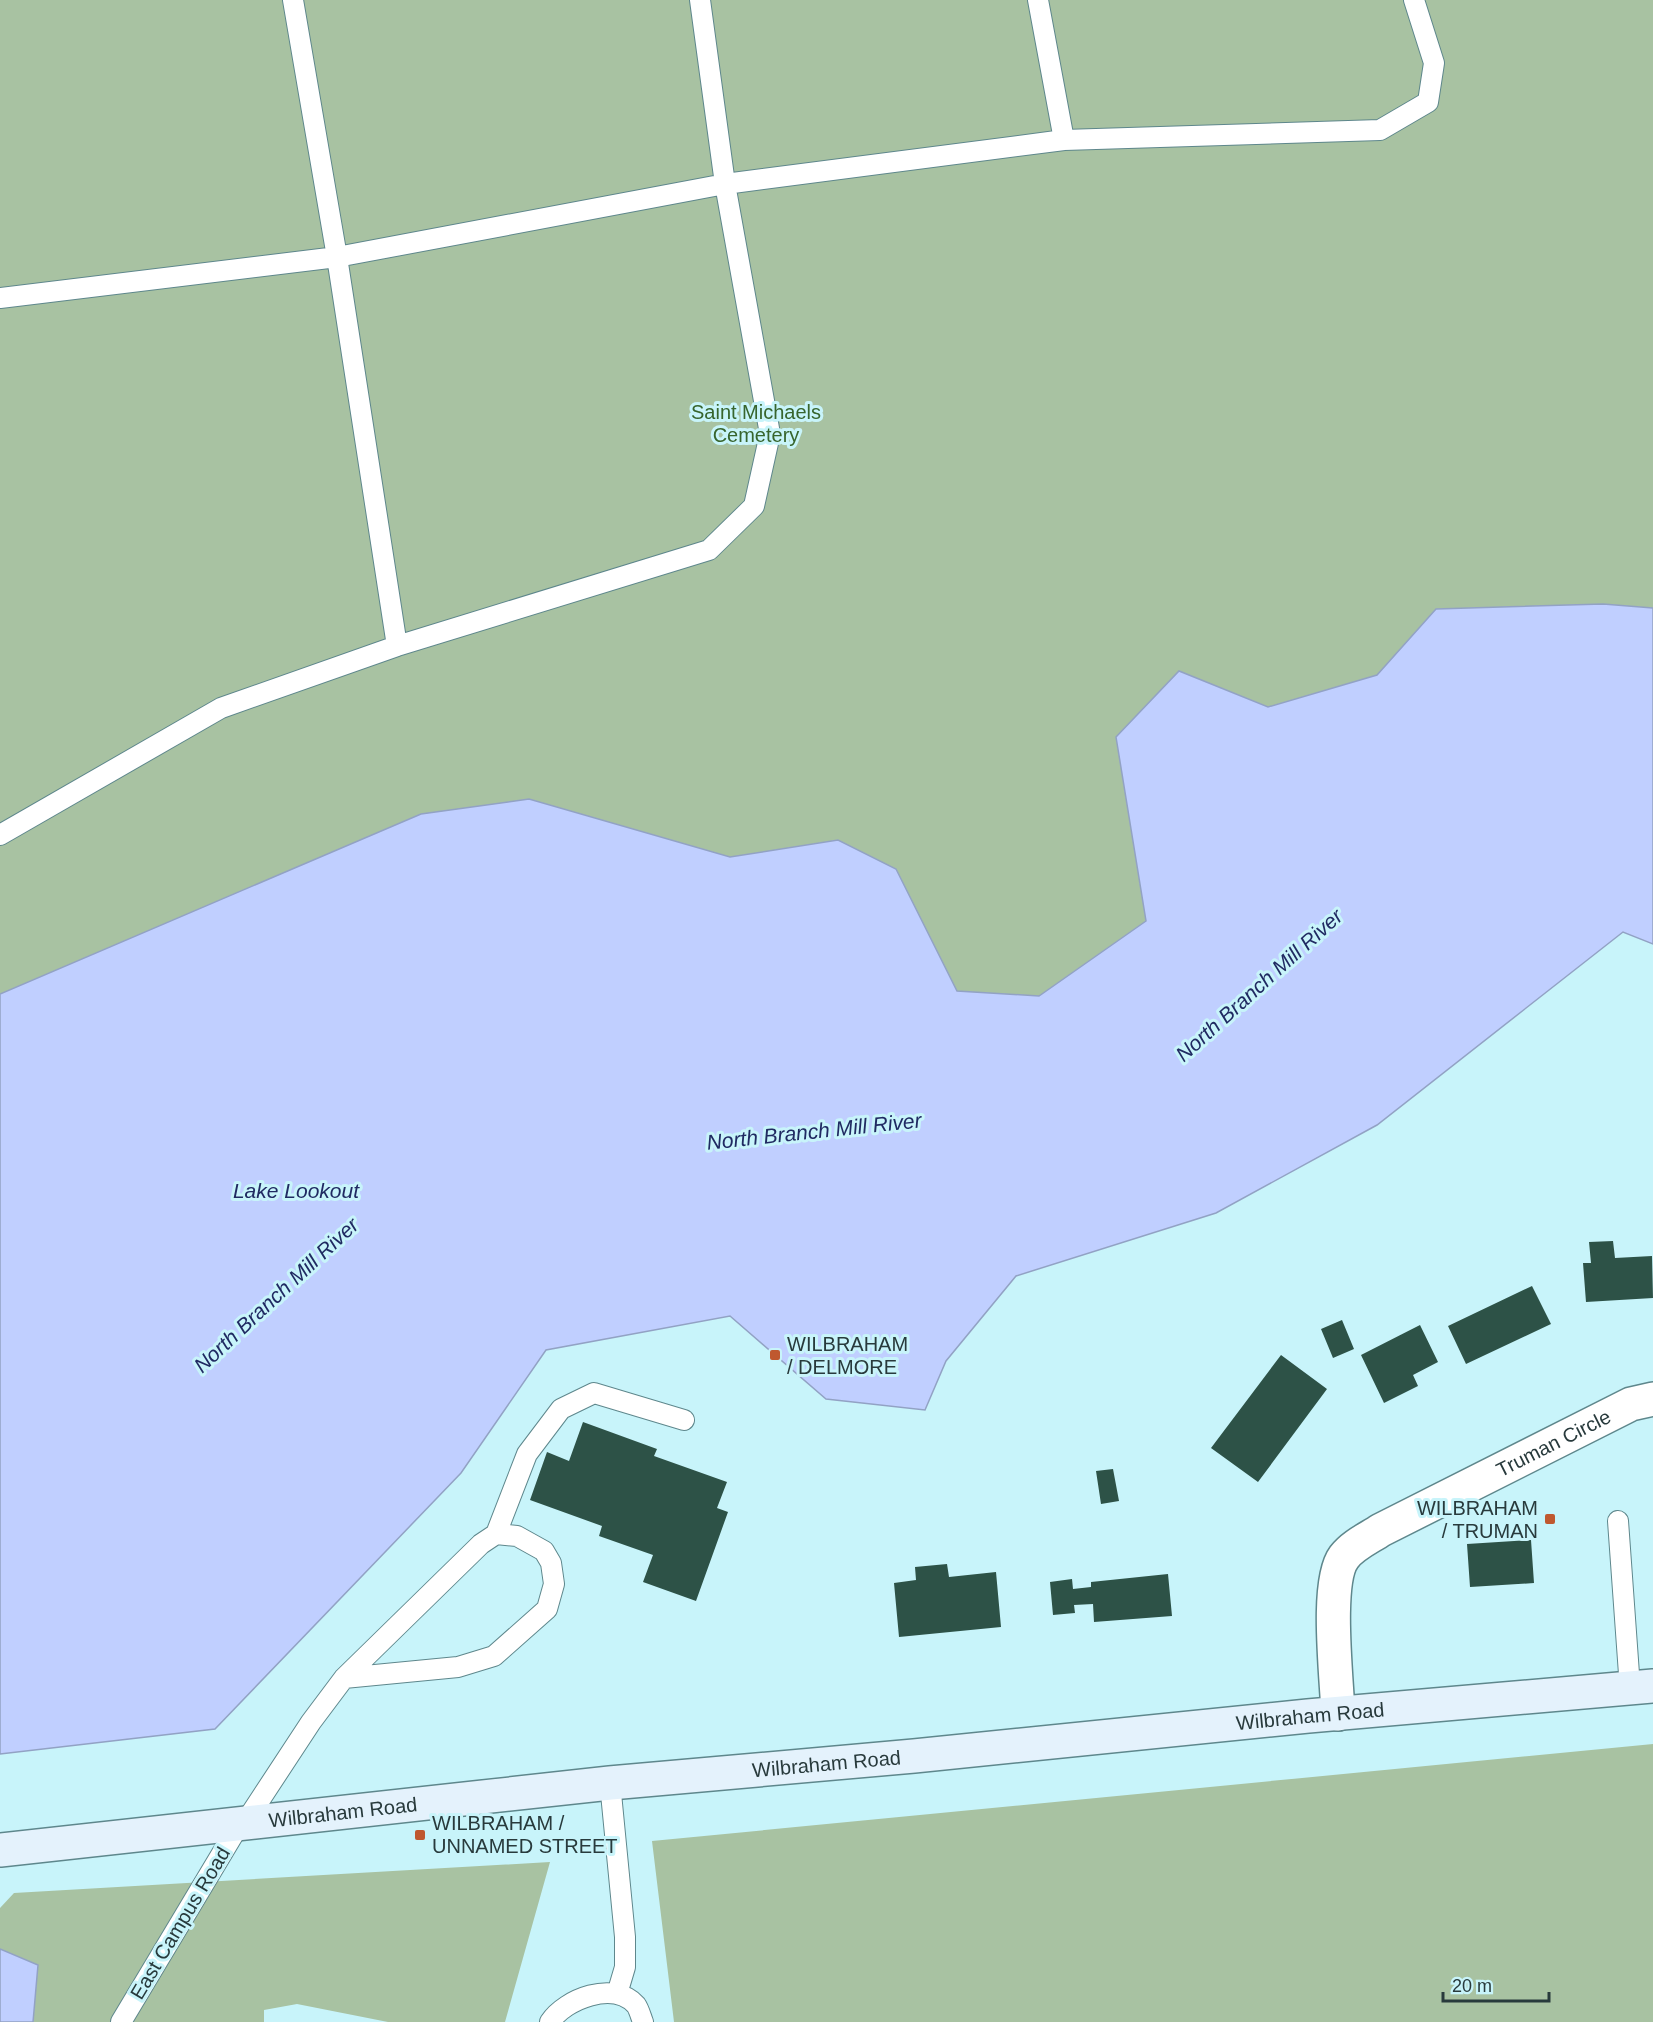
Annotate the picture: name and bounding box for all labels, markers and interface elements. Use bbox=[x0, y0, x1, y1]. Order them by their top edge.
park label: Saint Michaels Cemetery bbox=[691, 401, 821, 446]
water label: North Branch Mill River bbox=[1171, 904, 1348, 1066]
water label: North Branch Mill River bbox=[705, 1108, 924, 1154]
water label: Lake Lookout bbox=[233, 1179, 360, 1202]
water label: North Branch Mill River bbox=[189, 1212, 364, 1377]
place label: WILBRAHAM / DELMORE bbox=[787, 1333, 908, 1378]
marker: WILBRAHAM / DELMORE bbox=[768, 1348, 782, 1362]
street label: Truman Circle bbox=[1493, 1405, 1614, 1481]
place label: WILBRAHAM / TRUMAN bbox=[1417, 1497, 1538, 1542]
marker: WILBRAHAM / TRUMAN bbox=[1543, 1512, 1557, 1526]
street label: Wilbraham Road bbox=[1235, 1698, 1385, 1734]
street label: Wilbraham Road bbox=[751, 1746, 902, 1781]
street label: Wilbraham Road bbox=[268, 1793, 418, 1831]
place label: WILBRAHAM / UNNAMED STREET bbox=[432, 1812, 618, 1857]
marker: WILBRAHAM / UNNAMED STREET bbox=[413, 1828, 427, 1842]
street label: East Campus Road bbox=[126, 1843, 234, 2003]
scale bar bbox=[1443, 1965, 1550, 2003]
text: 20 m bbox=[1452, 1976, 1492, 1996]

